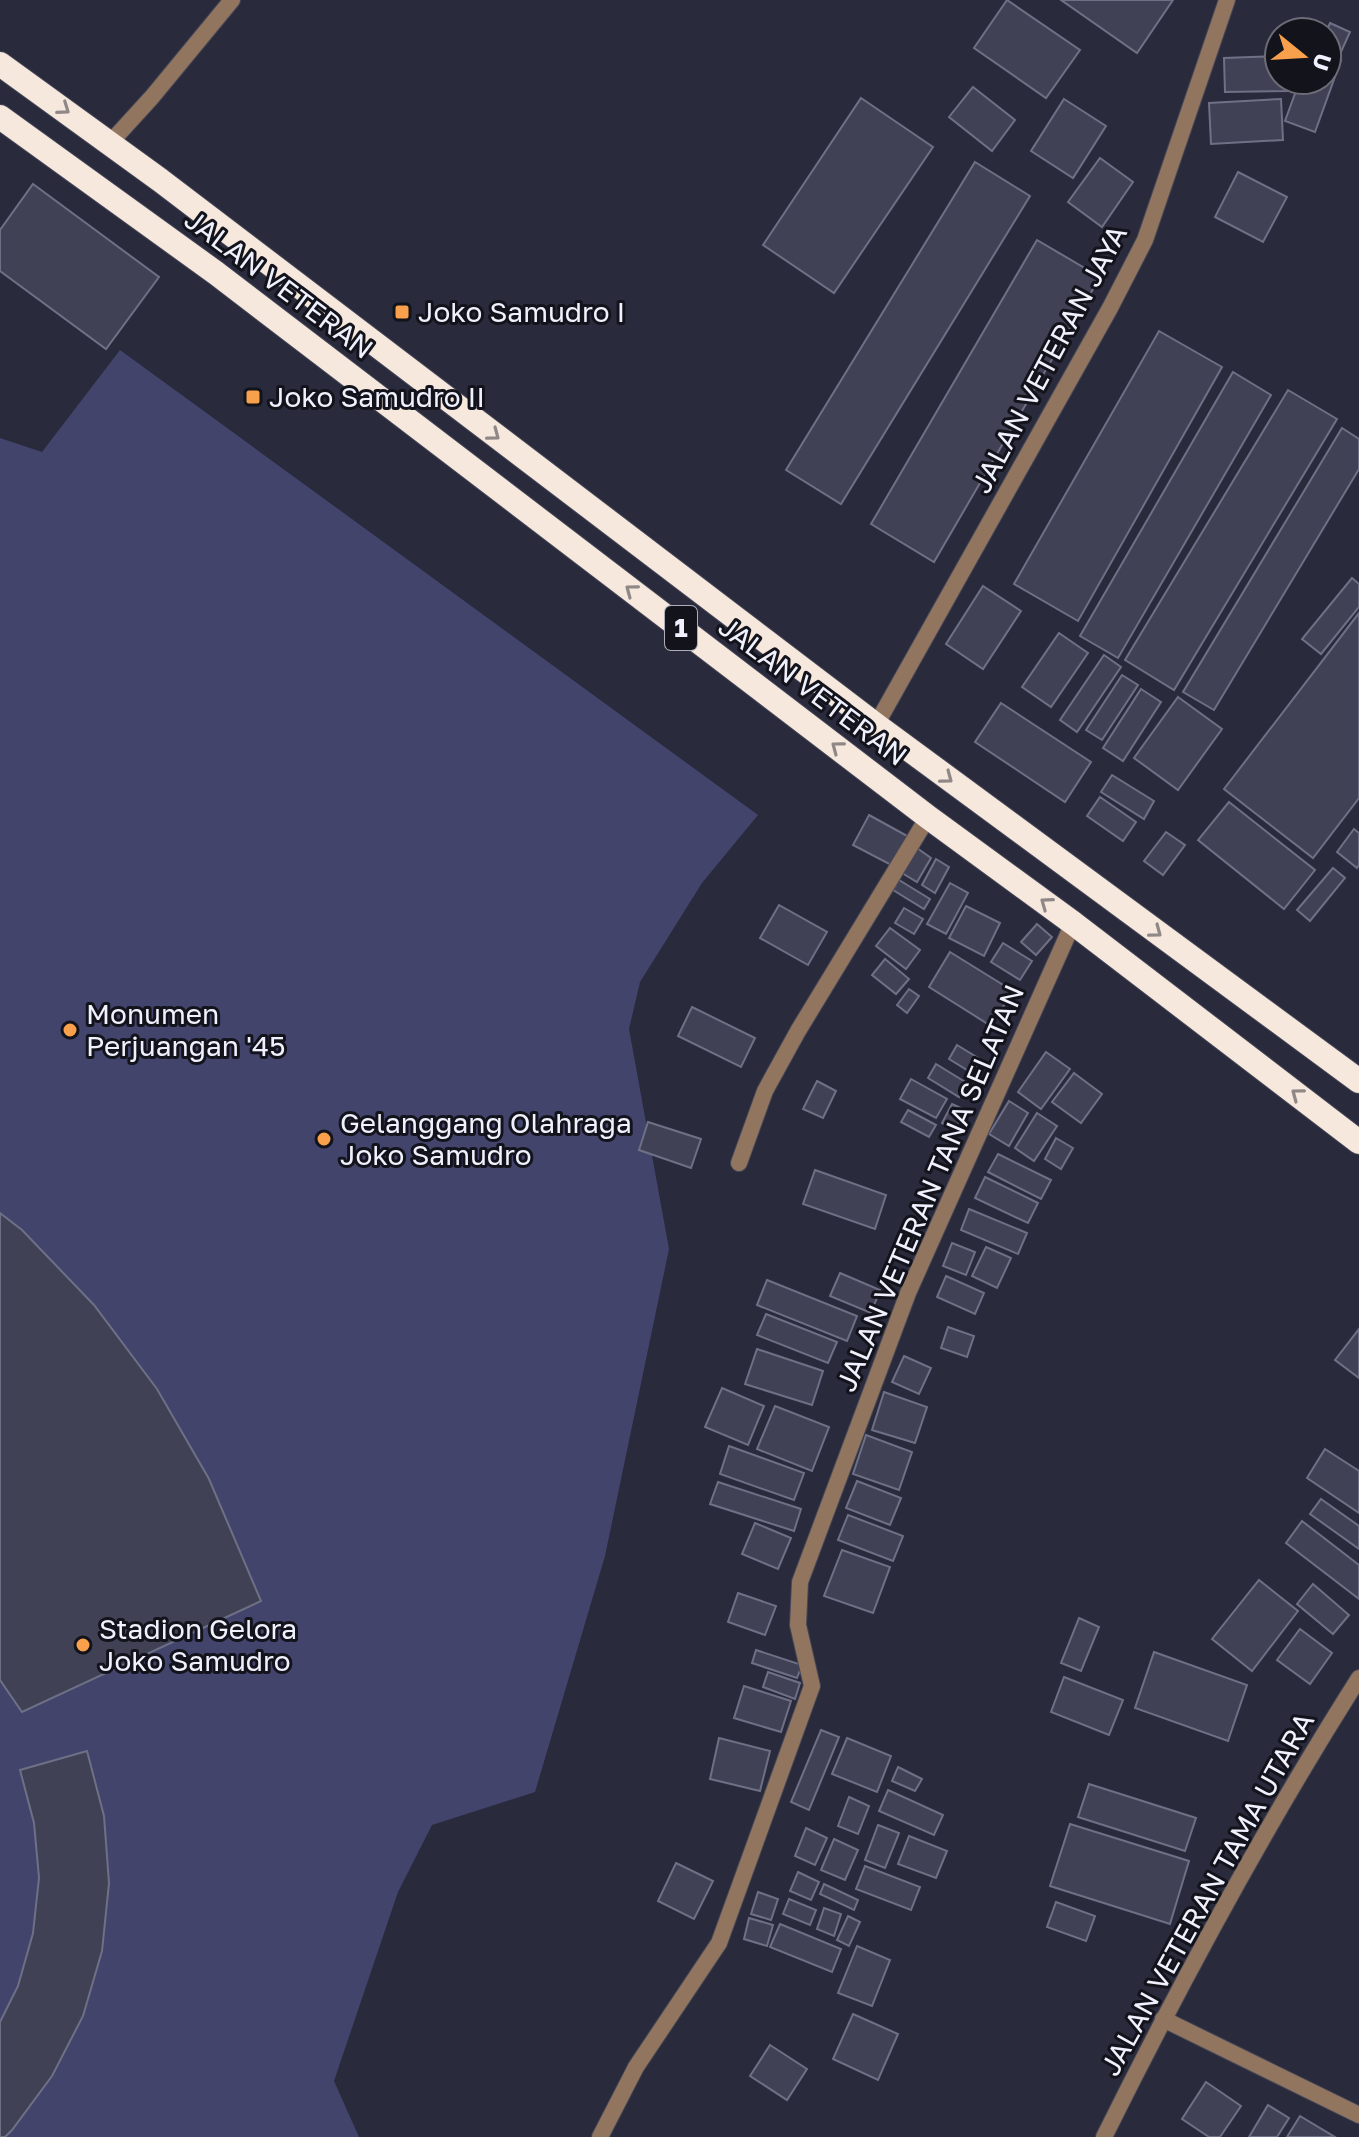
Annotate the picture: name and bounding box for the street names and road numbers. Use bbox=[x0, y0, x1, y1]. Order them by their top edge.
street label: JALAN VETERAN bbox=[179, 202, 380, 365]
street label: JALAN VETERAN JAYA bbox=[964, 219, 1133, 498]
road number: 1 bbox=[665, 606, 697, 650]
street label: JALAN VETERAN bbox=[713, 609, 914, 772]
street label: JALAN VETERAN TANA SELATAN bbox=[829, 980, 1030, 1396]
street label: JALAN VETERAN TAMA UTARA bbox=[1093, 1706, 1320, 2081]

